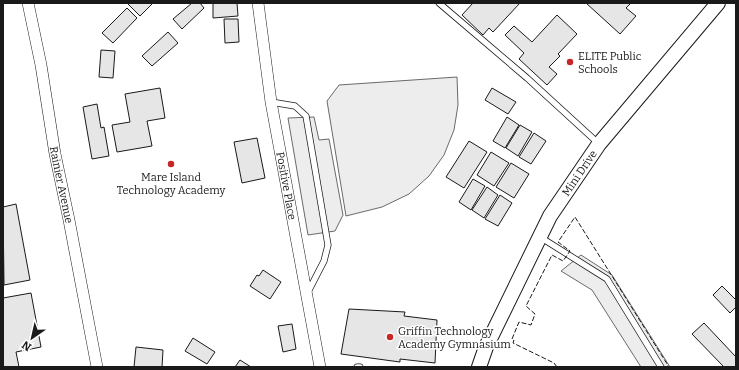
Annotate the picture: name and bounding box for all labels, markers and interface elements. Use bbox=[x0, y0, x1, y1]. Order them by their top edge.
place label: ELITE Public Schools bbox=[578, 50, 642, 76]
marker: ELITE Public Schools bbox=[565, 57, 575, 67]
street label: Rainier Avenue bbox=[47, 145, 76, 224]
street label: Mini Drive bbox=[559, 148, 599, 198]
street label: Positive Place bbox=[274, 151, 299, 221]
marker: Mare Island Technology Academy bbox=[166, 159, 176, 169]
place label: Mare Island Technology Academy bbox=[117, 171, 225, 197]
north arrow bbox=[12, 318, 52, 358]
place label: Griffin Technology Academy Gymnasium bbox=[398, 325, 511, 351]
marker: Griffin Technology Academy Gymnasium bbox=[385, 332, 395, 342]
text: N bbox=[19, 338, 34, 354]

